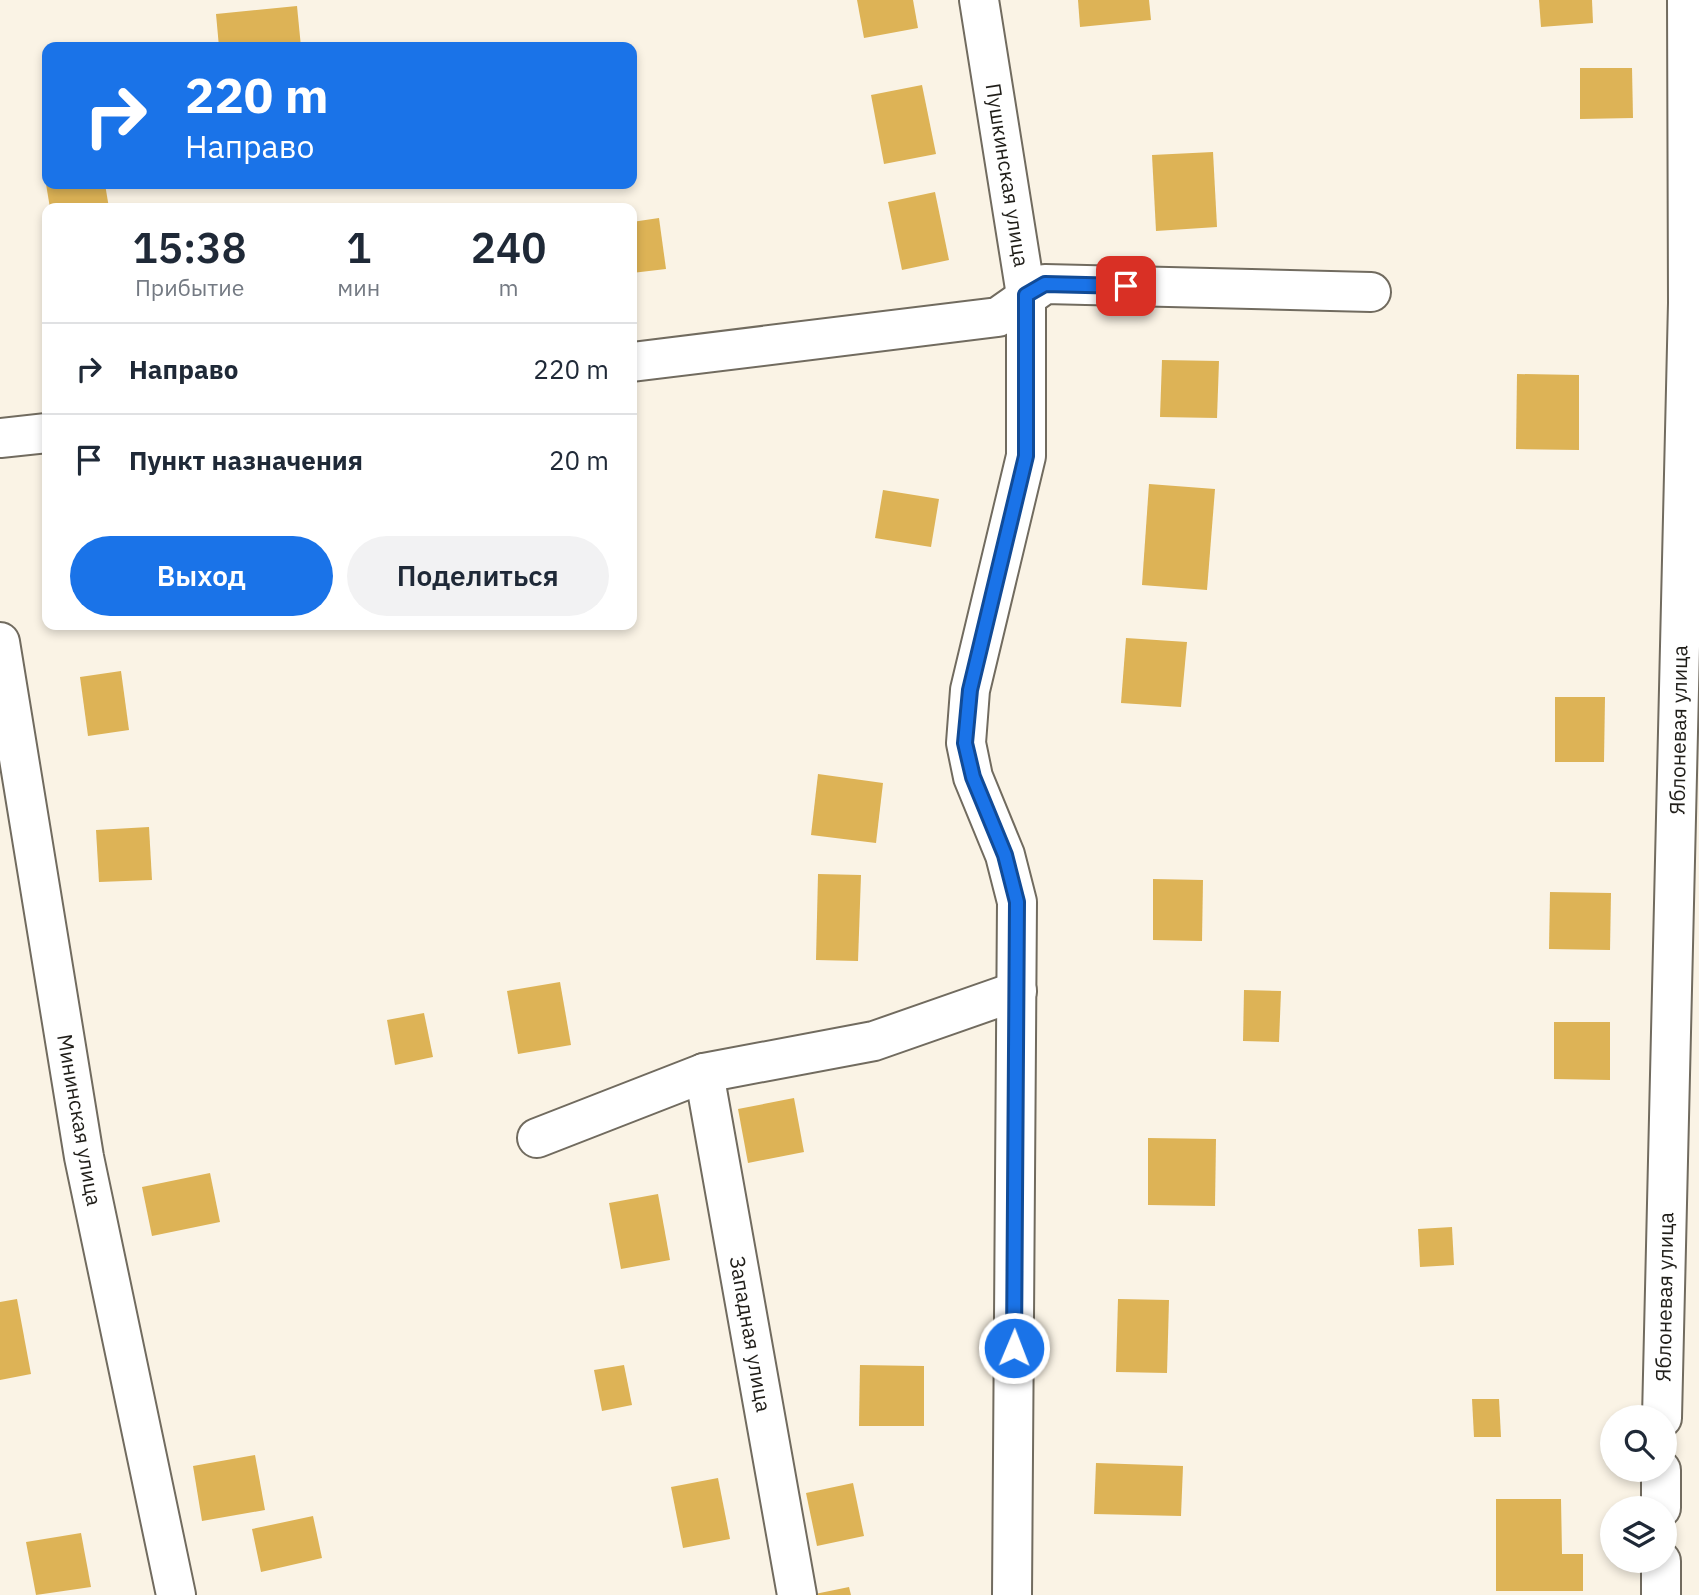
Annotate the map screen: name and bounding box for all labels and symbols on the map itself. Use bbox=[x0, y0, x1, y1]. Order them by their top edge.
street label: Пушкинская улица bbox=[980, 81, 1036, 269]
pin bbox=[1096, 256, 1156, 316]
street label: Яблоневая улица bbox=[1663, 645, 1693, 815]
street label: Мининская улица bbox=[51, 1032, 109, 1208]
street label: Яблоневая улица bbox=[1649, 1212, 1679, 1382]
street label: Западная улица bbox=[723, 1254, 778, 1414]
position arrow bbox=[977, 1311, 1051, 1385]

